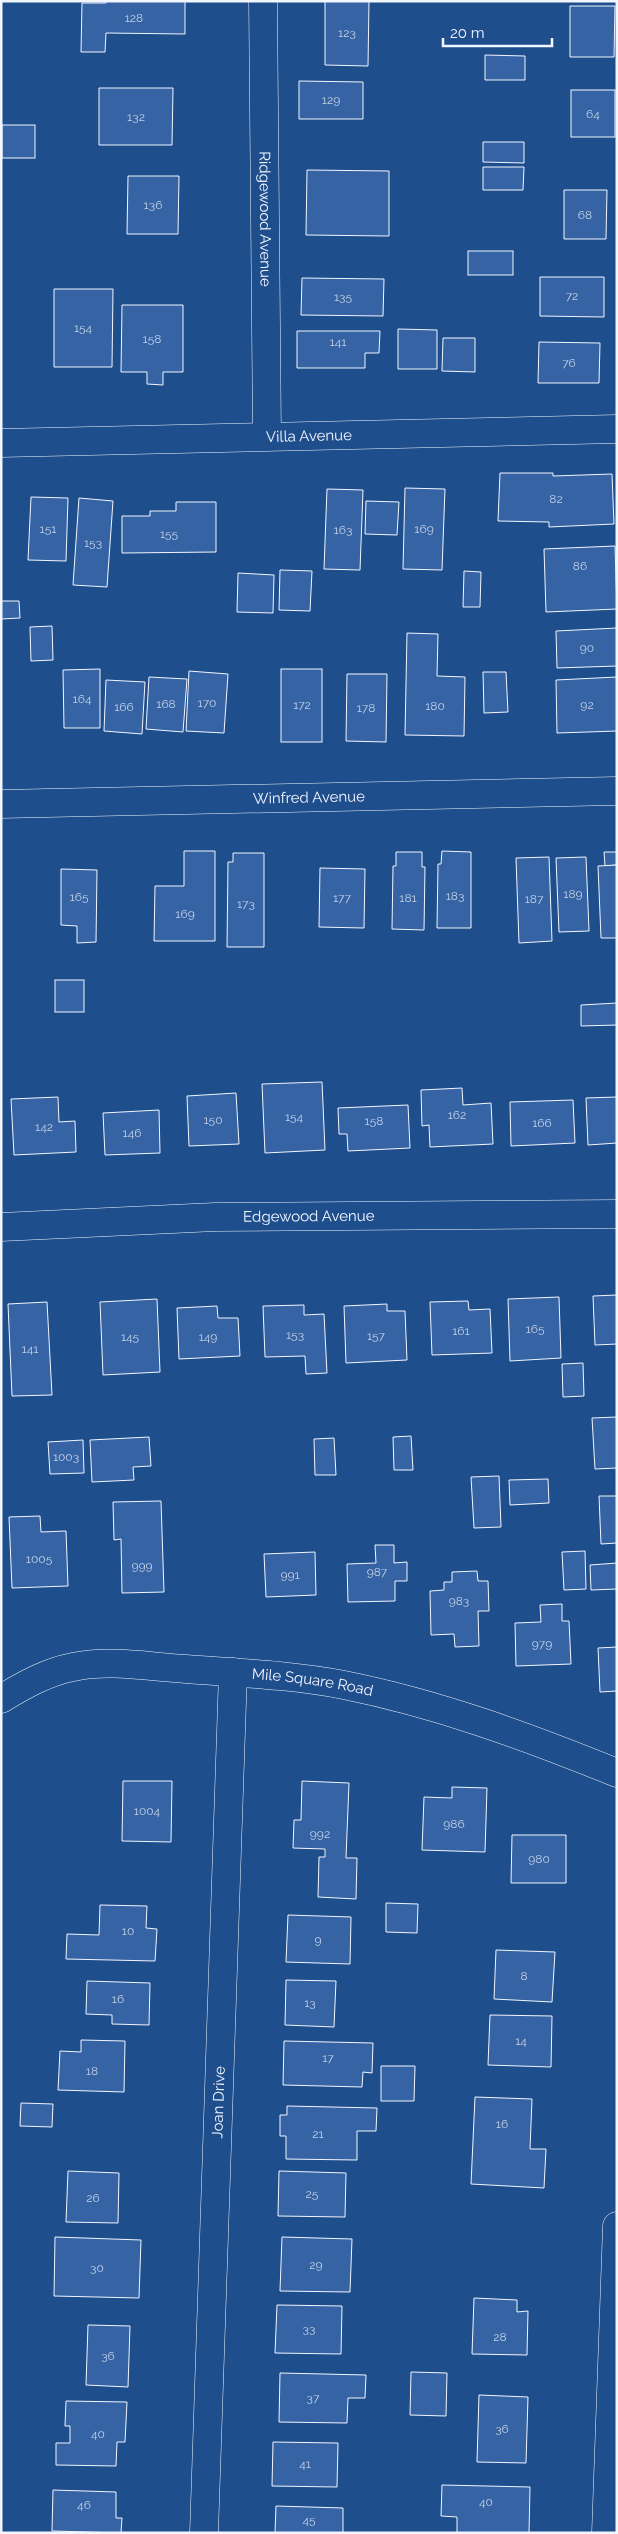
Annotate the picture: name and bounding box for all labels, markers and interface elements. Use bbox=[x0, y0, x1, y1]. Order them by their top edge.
house number: 128 bbox=[125, 11, 143, 25]
scale bar bbox=[443, 15, 552, 47]
text: 20 m bbox=[450, 24, 485, 42]
house number: 123 bbox=[338, 26, 356, 40]
house number: 129 bbox=[322, 93, 340, 107]
house number: 64 bbox=[586, 107, 600, 121]
house number: 132 bbox=[127, 110, 145, 124]
street label: Ridgewood Avenue bbox=[255, 151, 275, 287]
house number: 136 bbox=[144, 198, 162, 212]
house number: 68 bbox=[578, 208, 592, 222]
house number: 72 bbox=[566, 289, 578, 303]
house number: 135 bbox=[334, 290, 352, 304]
house number: 154 bbox=[74, 321, 93, 335]
house number: 158 bbox=[143, 332, 161, 346]
house number: 141 bbox=[330, 335, 346, 349]
house number: 76 bbox=[562, 356, 576, 370]
street label: Villa Avenue bbox=[266, 426, 352, 446]
house number: 82 bbox=[549, 492, 563, 506]
house number: 151 bbox=[40, 522, 56, 536]
house number: 169 bbox=[414, 522, 434, 536]
house number: 163 bbox=[334, 523, 352, 537]
house number: 155 bbox=[160, 527, 179, 541]
house number: 153 bbox=[84, 536, 102, 550]
house number: 86 bbox=[573, 559, 587, 573]
house number: 90 bbox=[580, 641, 594, 655]
house number: 164 bbox=[73, 692, 92, 706]
house number: 170 bbox=[198, 696, 216, 710]
house number: 168 bbox=[156, 697, 176, 711]
house number: 172 bbox=[293, 698, 311, 712]
house number: 92 bbox=[580, 698, 594, 712]
house number: 180 bbox=[425, 699, 445, 713]
house number: 166 bbox=[114, 700, 134, 714]
house number: 178 bbox=[357, 701, 375, 715]
street label: Winfred Avenue bbox=[253, 787, 365, 808]
house number: 189 bbox=[563, 887, 583, 901]
house number: 183 bbox=[446, 889, 464, 903]
house number: 165 bbox=[70, 890, 89, 904]
house number: 177 bbox=[333, 891, 352, 905]
house number: 181 bbox=[399, 891, 417, 905]
house number: 187 bbox=[525, 892, 544, 906]
house number: 173 bbox=[237, 897, 255, 911]
house number: 169 bbox=[175, 907, 195, 921]
house number: 162 bbox=[448, 1108, 466, 1122]
house number: 154 bbox=[285, 1110, 304, 1124]
house number: 150 bbox=[203, 1113, 223, 1127]
house number: 158 bbox=[365, 1114, 383, 1128]
house number: 166 bbox=[532, 1116, 552, 1130]
house number: 142 bbox=[35, 1120, 53, 1134]
house number: 146 bbox=[123, 1126, 141, 1140]
street label: Edgewood Avenue bbox=[243, 1207, 375, 1226]
house number: 165 bbox=[526, 1322, 545, 1336]
house number: 161 bbox=[452, 1324, 470, 1338]
house number: 153 bbox=[286, 1328, 304, 1342]
house number: 157 bbox=[367, 1329, 386, 1343]
house number: 145 bbox=[121, 1330, 140, 1344]
house number: 149 bbox=[199, 1330, 217, 1344]
house number: 141 bbox=[22, 1342, 38, 1356]
house number: 1003 bbox=[53, 1450, 79, 1464]
house number: 1005 bbox=[26, 1552, 53, 1566]
house number: 999 bbox=[131, 1559, 153, 1573]
house number: 987 bbox=[367, 1565, 388, 1579]
house number: 991 bbox=[280, 1568, 300, 1582]
house number: 983 bbox=[449, 1594, 469, 1608]
house number: 979 bbox=[532, 1637, 552, 1651]
street label: Mile Square Road bbox=[251, 1665, 375, 1700]
house number: 1004 bbox=[134, 1804, 161, 1818]
house number: 986 bbox=[443, 1817, 465, 1831]
house number: 992 bbox=[310, 1827, 330, 1841]
house number: 980 bbox=[528, 1852, 550, 1866]
house number: 10 bbox=[122, 1924, 134, 1938]
house number: 9 bbox=[314, 1933, 322, 1947]
house number: 8 bbox=[520, 1969, 528, 1983]
house number: 16 bbox=[112, 1992, 124, 2006]
house number: 13 bbox=[304, 1996, 316, 2010]
house number: 14 bbox=[515, 2034, 527, 2048]
house number: 17 bbox=[322, 2051, 334, 2065]
house number: 18 bbox=[86, 2064, 98, 2078]
street label: Joan Drive bbox=[208, 2065, 229, 2139]
house number: 16 bbox=[496, 2117, 508, 2131]
house number: 21 bbox=[312, 2127, 324, 2141]
house number: 25 bbox=[306, 2187, 319, 2201]
house number: 26 bbox=[86, 2191, 100, 2205]
house number: 29 bbox=[309, 2258, 323, 2272]
house number: 30 bbox=[90, 2261, 104, 2275]
house number: 33 bbox=[303, 2322, 315, 2336]
house number: 28 bbox=[493, 2330, 507, 2344]
house number: 36 bbox=[101, 2349, 115, 2363]
house number: 37 bbox=[307, 2391, 320, 2405]
house number: 36 bbox=[495, 2422, 509, 2436]
house number: 40 bbox=[91, 2427, 105, 2441]
house number: 41 bbox=[299, 2457, 311, 2471]
house number: 40 bbox=[479, 2495, 493, 2509]
house number: 46 bbox=[77, 2498, 91, 2512]
house number: 45 bbox=[302, 2513, 316, 2527]

